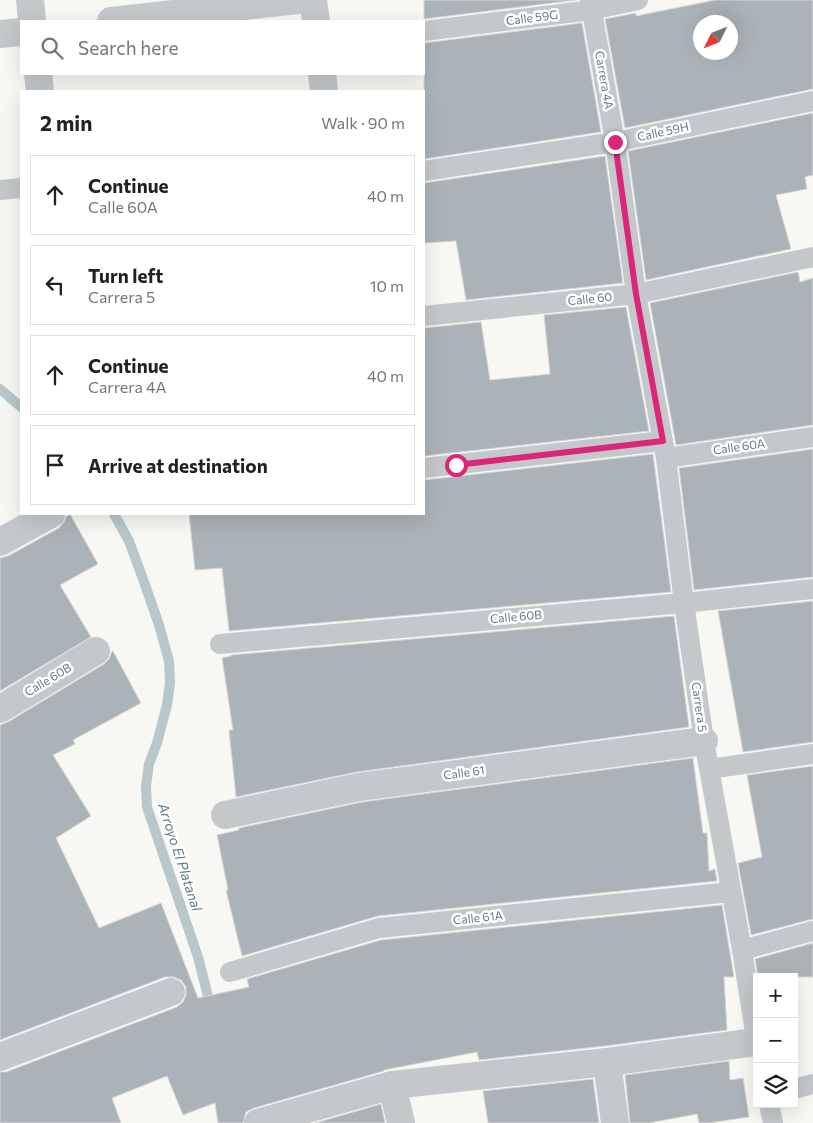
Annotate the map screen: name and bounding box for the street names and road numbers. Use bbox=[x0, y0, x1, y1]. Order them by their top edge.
street label: Calle 59G bbox=[505, 7, 559, 27]
street label: Carrera 4A bbox=[593, 50, 617, 110]
street label: Calle 59H bbox=[636, 119, 690, 143]
street label: Calle 60 bbox=[567, 289, 613, 307]
street label: Calle 60A bbox=[712, 435, 766, 457]
street label: Calle 60B bbox=[489, 607, 543, 625]
street label: Calle 60B bbox=[22, 660, 74, 699]
street label: Carrera 5 bbox=[690, 681, 710, 733]
street label: Calle 61 bbox=[442, 762, 485, 782]
street label: Calle 61A bbox=[452, 907, 503, 927]

